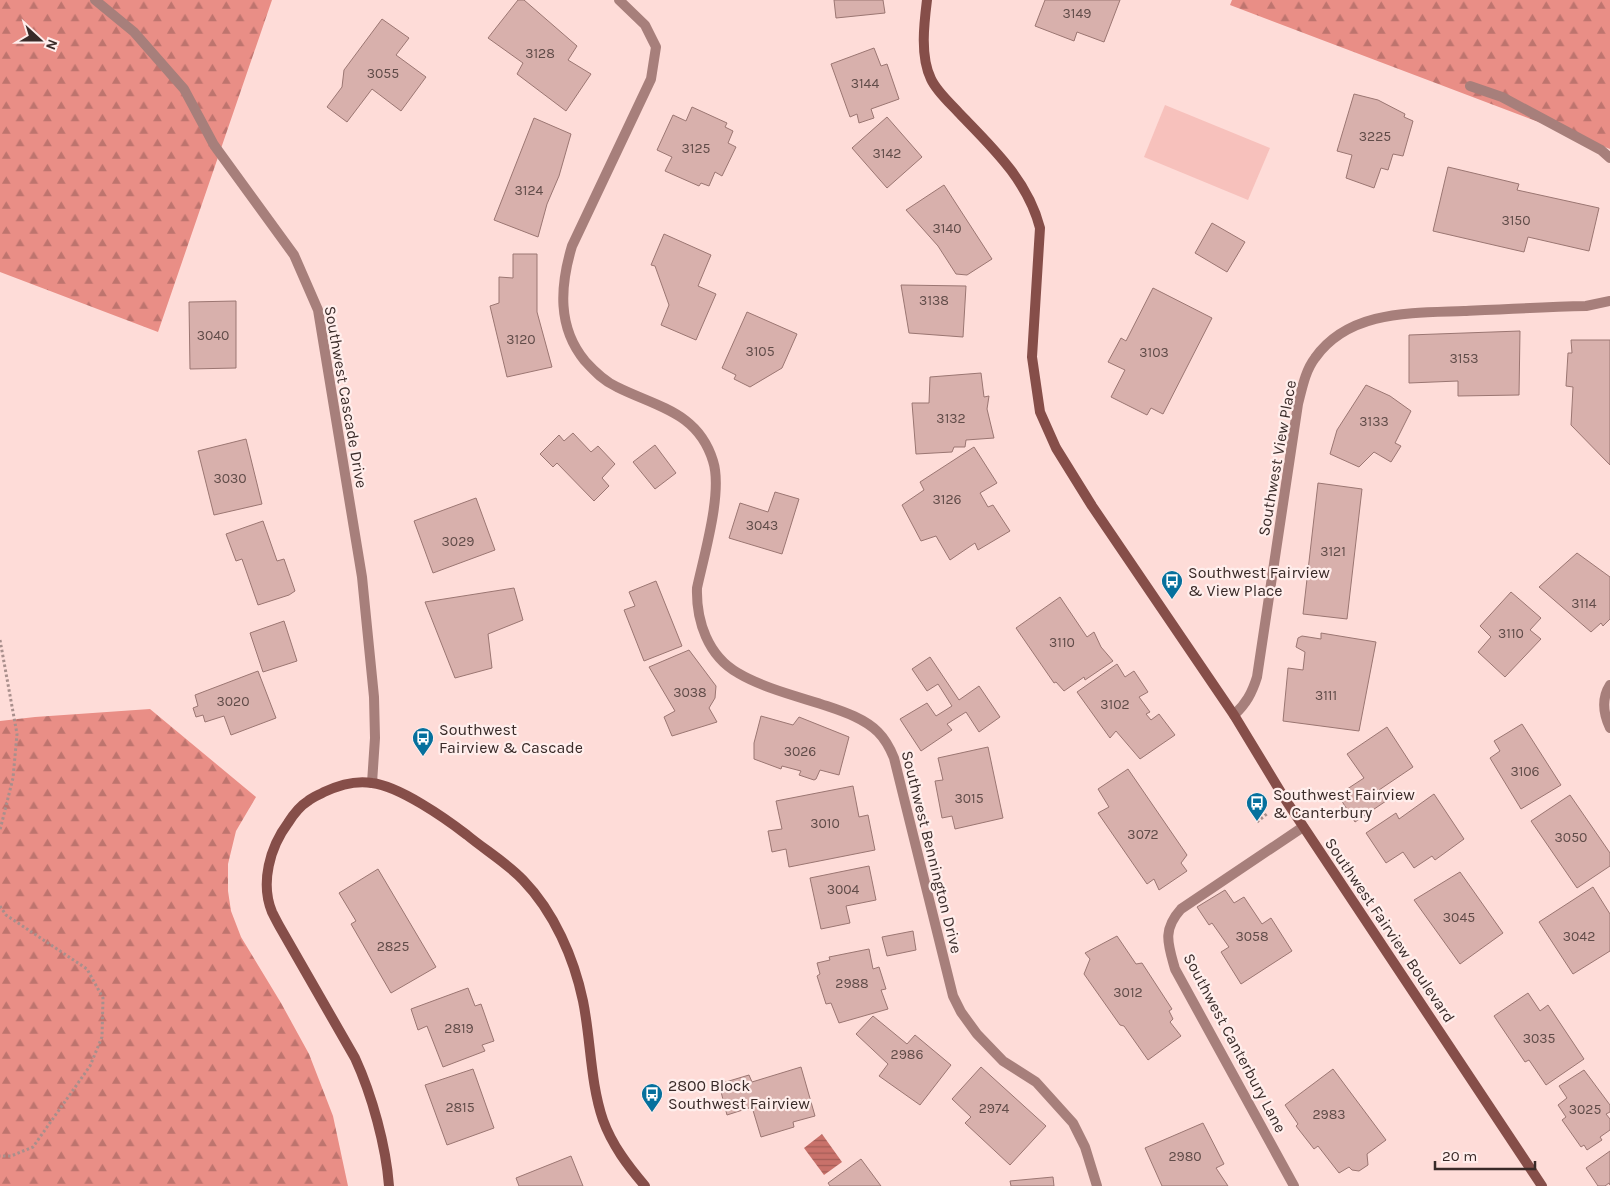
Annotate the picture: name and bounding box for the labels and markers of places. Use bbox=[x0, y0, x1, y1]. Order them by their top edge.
place label: Southwest Fairview & View Place bbox=[1188, 563, 1330, 600]
bus stop icon: Southwest Fairview & View Place bbox=[1160, 569, 1184, 600]
place label: Southwest Fairview & Cascade bbox=[439, 720, 583, 757]
bus stop icon: Southwest Fairview & Cascade bbox=[411, 726, 435, 757]
place label: Southwest Fairview & Canterbury bbox=[1273, 785, 1415, 822]
bus stop icon: Southwest Fairview & Canterbury bbox=[1245, 791, 1269, 822]
place label: 2800 Block Southwest Fairview bbox=[668, 1076, 810, 1113]
bus stop icon: 2800 Block Southwest Fairview bbox=[640, 1082, 664, 1113]

